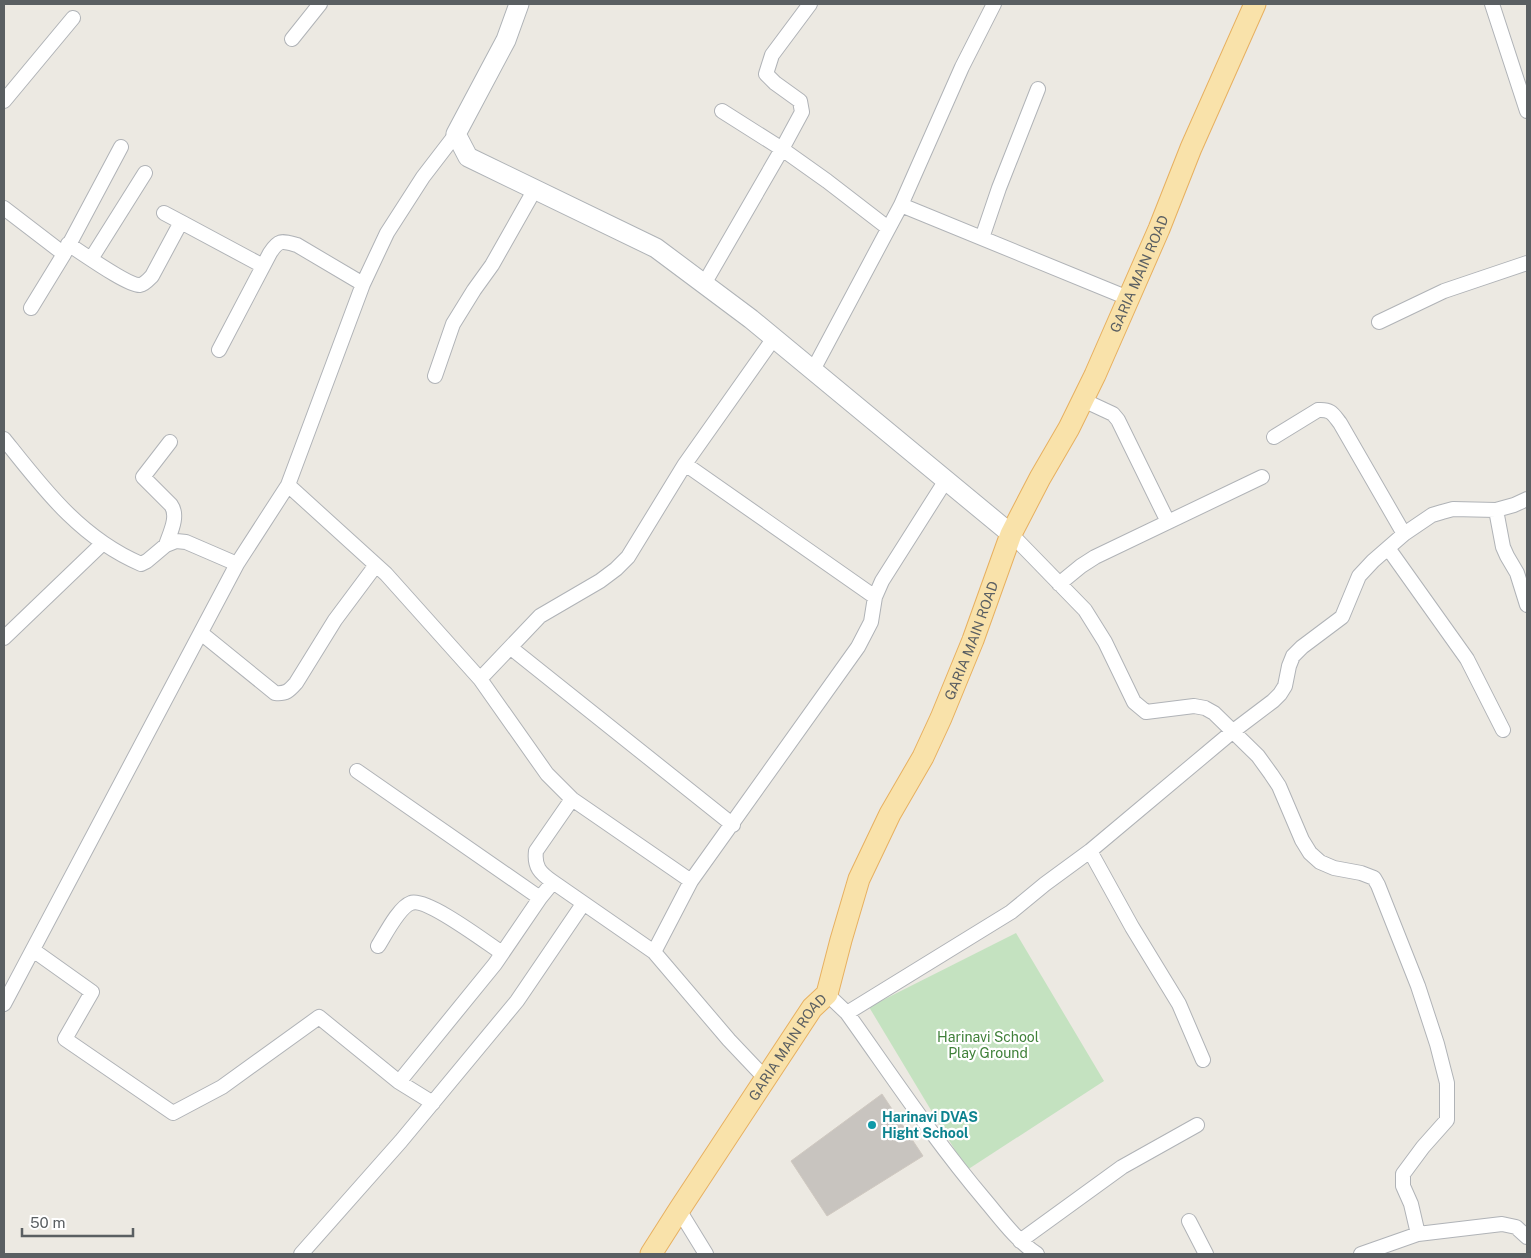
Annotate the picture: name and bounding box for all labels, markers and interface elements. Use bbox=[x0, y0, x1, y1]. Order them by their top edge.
street label: GARIA MAIN ROAD bbox=[1107, 213, 1172, 335]
street label: GARIA MAIN ROAD bbox=[941, 579, 1001, 702]
street label: GARIA MAIN ROAD bbox=[745, 990, 830, 1104]
park label: Harinavi School Play Ground bbox=[937, 1029, 1039, 1061]
place label: Harinavi DVAS Hight School bbox=[882, 1109, 978, 1141]
marker: Harinavi DVAS Hight School bbox=[866, 1119, 878, 1131]
scale bar bbox=[22, 1206, 134, 1238]
text: 50 m bbox=[30, 1214, 65, 1231]

